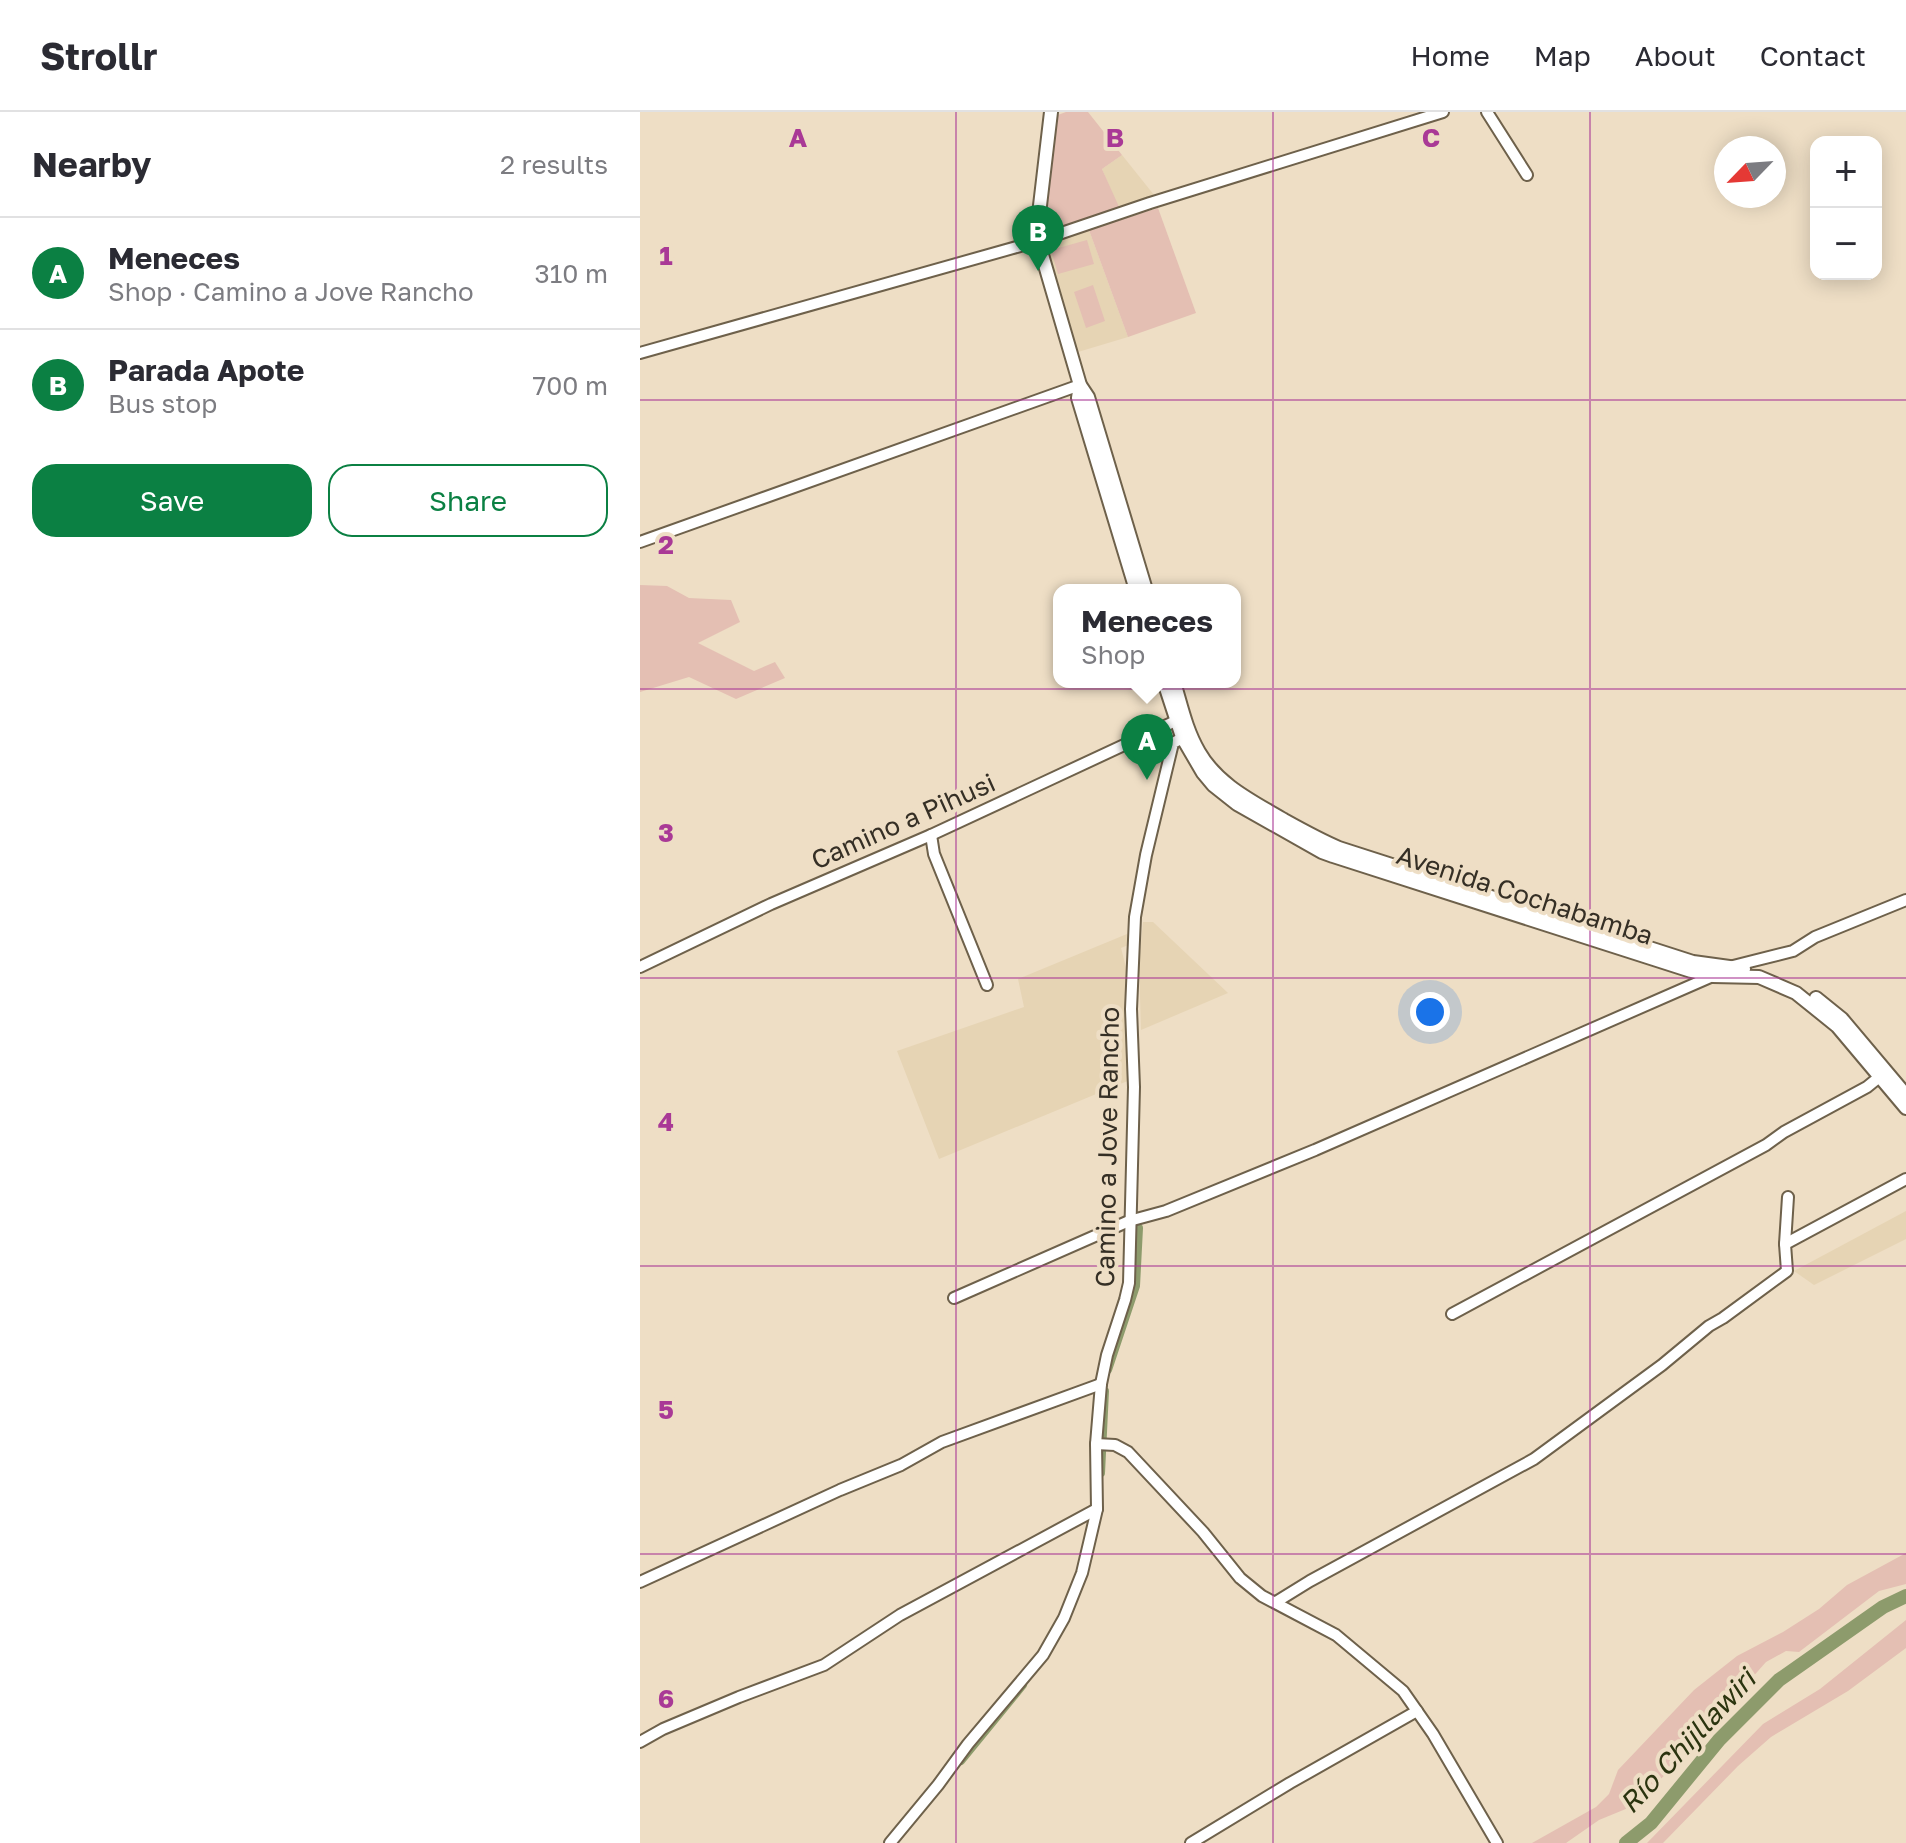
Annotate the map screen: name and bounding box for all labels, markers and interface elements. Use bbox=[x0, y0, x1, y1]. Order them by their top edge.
text: Strollr bbox=[40, 33, 158, 78]
text: Home bbox=[1411, 39, 1490, 72]
text: Map bbox=[1534, 39, 1591, 72]
text: About bbox=[1635, 39, 1716, 72]
text: Contact bbox=[1760, 39, 1866, 72]
text: A bbox=[789, 122, 808, 153]
text: B bbox=[1106, 122, 1124, 153]
text: C bbox=[1422, 122, 1440, 153]
north arrow bbox=[1714, 136, 1786, 208]
map controls bbox=[1810, 136, 1882, 280]
button: + bbox=[1810, 136, 1882, 208]
text: Nearby bbox=[32, 144, 152, 184]
text: 2 results bbox=[500, 149, 608, 180]
pin: B bbox=[1012, 205, 1064, 271]
button: − bbox=[1810, 208, 1882, 280]
text: Meneces bbox=[108, 240, 240, 276]
text: 1 bbox=[659, 240, 673, 271]
text: A bbox=[49, 258, 67, 289]
text: 310 m bbox=[535, 258, 608, 289]
text: Shop · Camino a Jove Rancho bbox=[108, 276, 474, 307]
text: Parada Apote bbox=[108, 352, 304, 388]
text: B bbox=[49, 370, 67, 401]
text: 700 m bbox=[532, 370, 608, 401]
text: Bus stop bbox=[108, 388, 217, 419]
button: Save bbox=[32, 464, 312, 537]
button: Share bbox=[328, 464, 608, 537]
text: 2 bbox=[658, 529, 674, 560]
popup bbox=[1053, 584, 1241, 688]
text: Meneces bbox=[1081, 603, 1213, 639]
text: Shop bbox=[1081, 639, 1145, 670]
pin: A bbox=[1121, 714, 1173, 780]
street label: Camino a Pihusi bbox=[806, 767, 1000, 875]
text: 3 bbox=[658, 817, 674, 848]
street label: Avenida Cochabamba bbox=[1393, 839, 1657, 951]
your location bbox=[1410, 992, 1450, 1032]
street label: Camino a Jove Rancho bbox=[1089, 1006, 1125, 1288]
text: 4 bbox=[658, 1106, 674, 1137]
text: 5 bbox=[658, 1394, 674, 1425]
water label: Río Chijllawiri bbox=[1612, 1660, 1764, 1819]
text: 6 bbox=[658, 1683, 674, 1714]

